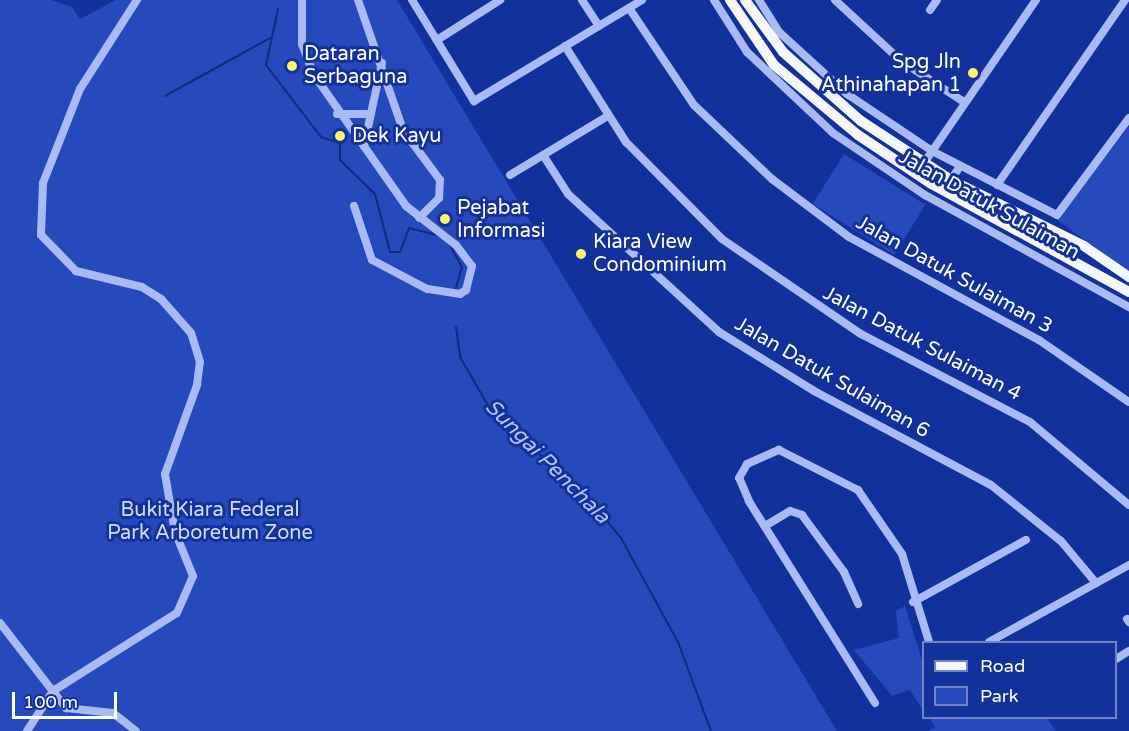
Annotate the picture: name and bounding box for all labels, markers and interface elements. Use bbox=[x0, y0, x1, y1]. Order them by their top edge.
place label: Dataran Serbaguna bbox=[304, 42, 407, 89]
place label: Spg Jln Athinahapan 1 bbox=[821, 50, 961, 97]
marker: Dataran Serbaguna bbox=[285, 59, 299, 73]
marker: Spg Jln Athinahapan 1 bbox=[966, 66, 980, 80]
place label: Dek Kayu bbox=[352, 124, 441, 148]
marker: Dek Kayu bbox=[333, 129, 347, 143]
street label: Jalan Datuk Sulaiman bbox=[894, 145, 1084, 265]
place label: Pejabat Informasi bbox=[457, 196, 545, 243]
street label: Jalan Datuk Sulaiman 3 bbox=[852, 211, 1056, 339]
marker: Pejabat Informasi bbox=[438, 212, 452, 226]
place label: Kiara View Condominium bbox=[593, 231, 727, 278]
marker: Kiara View Condominium bbox=[574, 247, 588, 261]
street label: Jalan Datuk Sulaiman 4 bbox=[819, 282, 1025, 406]
street label: Jalan Datuk Sulaiman 6 bbox=[730, 312, 934, 444]
water label: Sungai Penchala bbox=[480, 395, 614, 529]
park label: Bukit Kiara Federal Park Arboretum Zone bbox=[107, 498, 313, 545]
legend bbox=[922, 641, 1117, 719]
text: Road bbox=[980, 655, 1025, 677]
scale bar bbox=[15, 680, 120, 718]
text: Park bbox=[980, 685, 1018, 707]
text: 100 m bbox=[23, 691, 78, 713]

